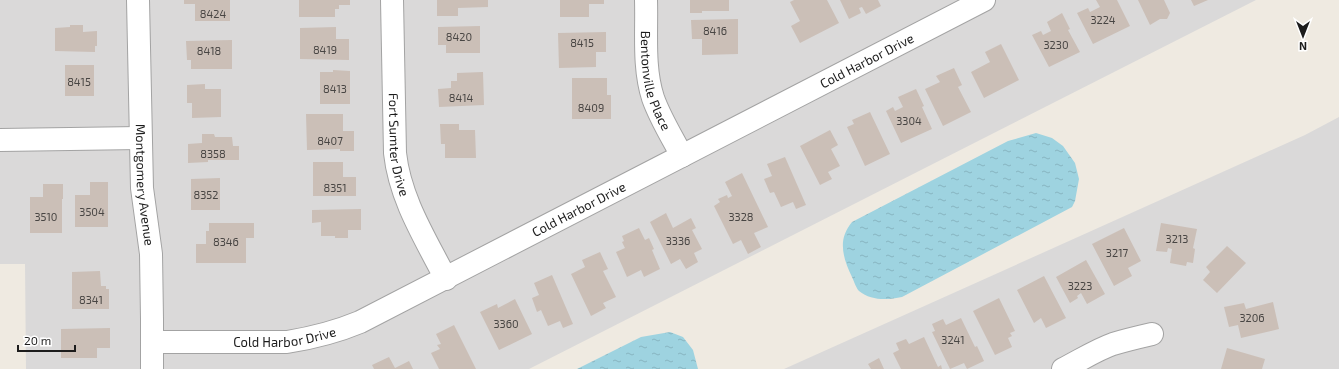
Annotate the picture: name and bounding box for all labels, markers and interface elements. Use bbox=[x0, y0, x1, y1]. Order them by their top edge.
house number: 8424 bbox=[200, 7, 226, 20]
house number: 3224 bbox=[1090, 13, 1116, 26]
north arrow bbox=[1283, 16, 1323, 56]
house number: 8416 bbox=[703, 24, 727, 37]
house number: 8420 bbox=[446, 30, 472, 43]
street label: Cold Harbor Drive bbox=[817, 30, 916, 91]
street label: Bentonville Place bbox=[638, 31, 674, 133]
house number: 8415 bbox=[570, 36, 594, 49]
house number: 3230 bbox=[1043, 38, 1069, 51]
text: N bbox=[1299, 40, 1307, 53]
house number: 8419 bbox=[313, 43, 337, 56]
house number: 8418 bbox=[197, 44, 221, 57]
house number: 8415 bbox=[67, 75, 91, 88]
house number: 8413 bbox=[323, 82, 347, 95]
house number: 8414 bbox=[449, 91, 474, 104]
street label: Fort Sumter Drive bbox=[386, 93, 413, 198]
house number: 8409 bbox=[578, 101, 604, 114]
house number: 3304 bbox=[896, 114, 922, 127]
street label: Montgomery Avenue bbox=[133, 124, 158, 247]
house number: 8407 bbox=[317, 134, 343, 147]
house number: 8358 bbox=[200, 147, 226, 160]
street label: Cold Harbor Drive bbox=[529, 178, 628, 240]
house number: 8351 bbox=[323, 181, 347, 194]
house number: 8352 bbox=[194, 188, 218, 201]
house number: 3504 bbox=[79, 205, 105, 218]
house number: 3510 bbox=[34, 210, 58, 223]
house number: 3328 bbox=[728, 210, 754, 223]
house number: 3213 bbox=[1166, 232, 1188, 245]
house number: 3336 bbox=[666, 234, 690, 247]
house number: 8346 bbox=[213, 235, 239, 248]
house number: 3217 bbox=[1106, 246, 1129, 259]
house number: 3223 bbox=[1068, 279, 1092, 292]
house number: 8341 bbox=[79, 293, 103, 306]
house number: 3206 bbox=[1239, 311, 1265, 324]
house number: 3360 bbox=[493, 317, 519, 330]
street label: Cold Harbor Drive bbox=[233, 323, 338, 350]
scale bar bbox=[18, 327, 75, 353]
text: 20 m bbox=[24, 333, 51, 347]
house number: 3241 bbox=[941, 333, 965, 346]

